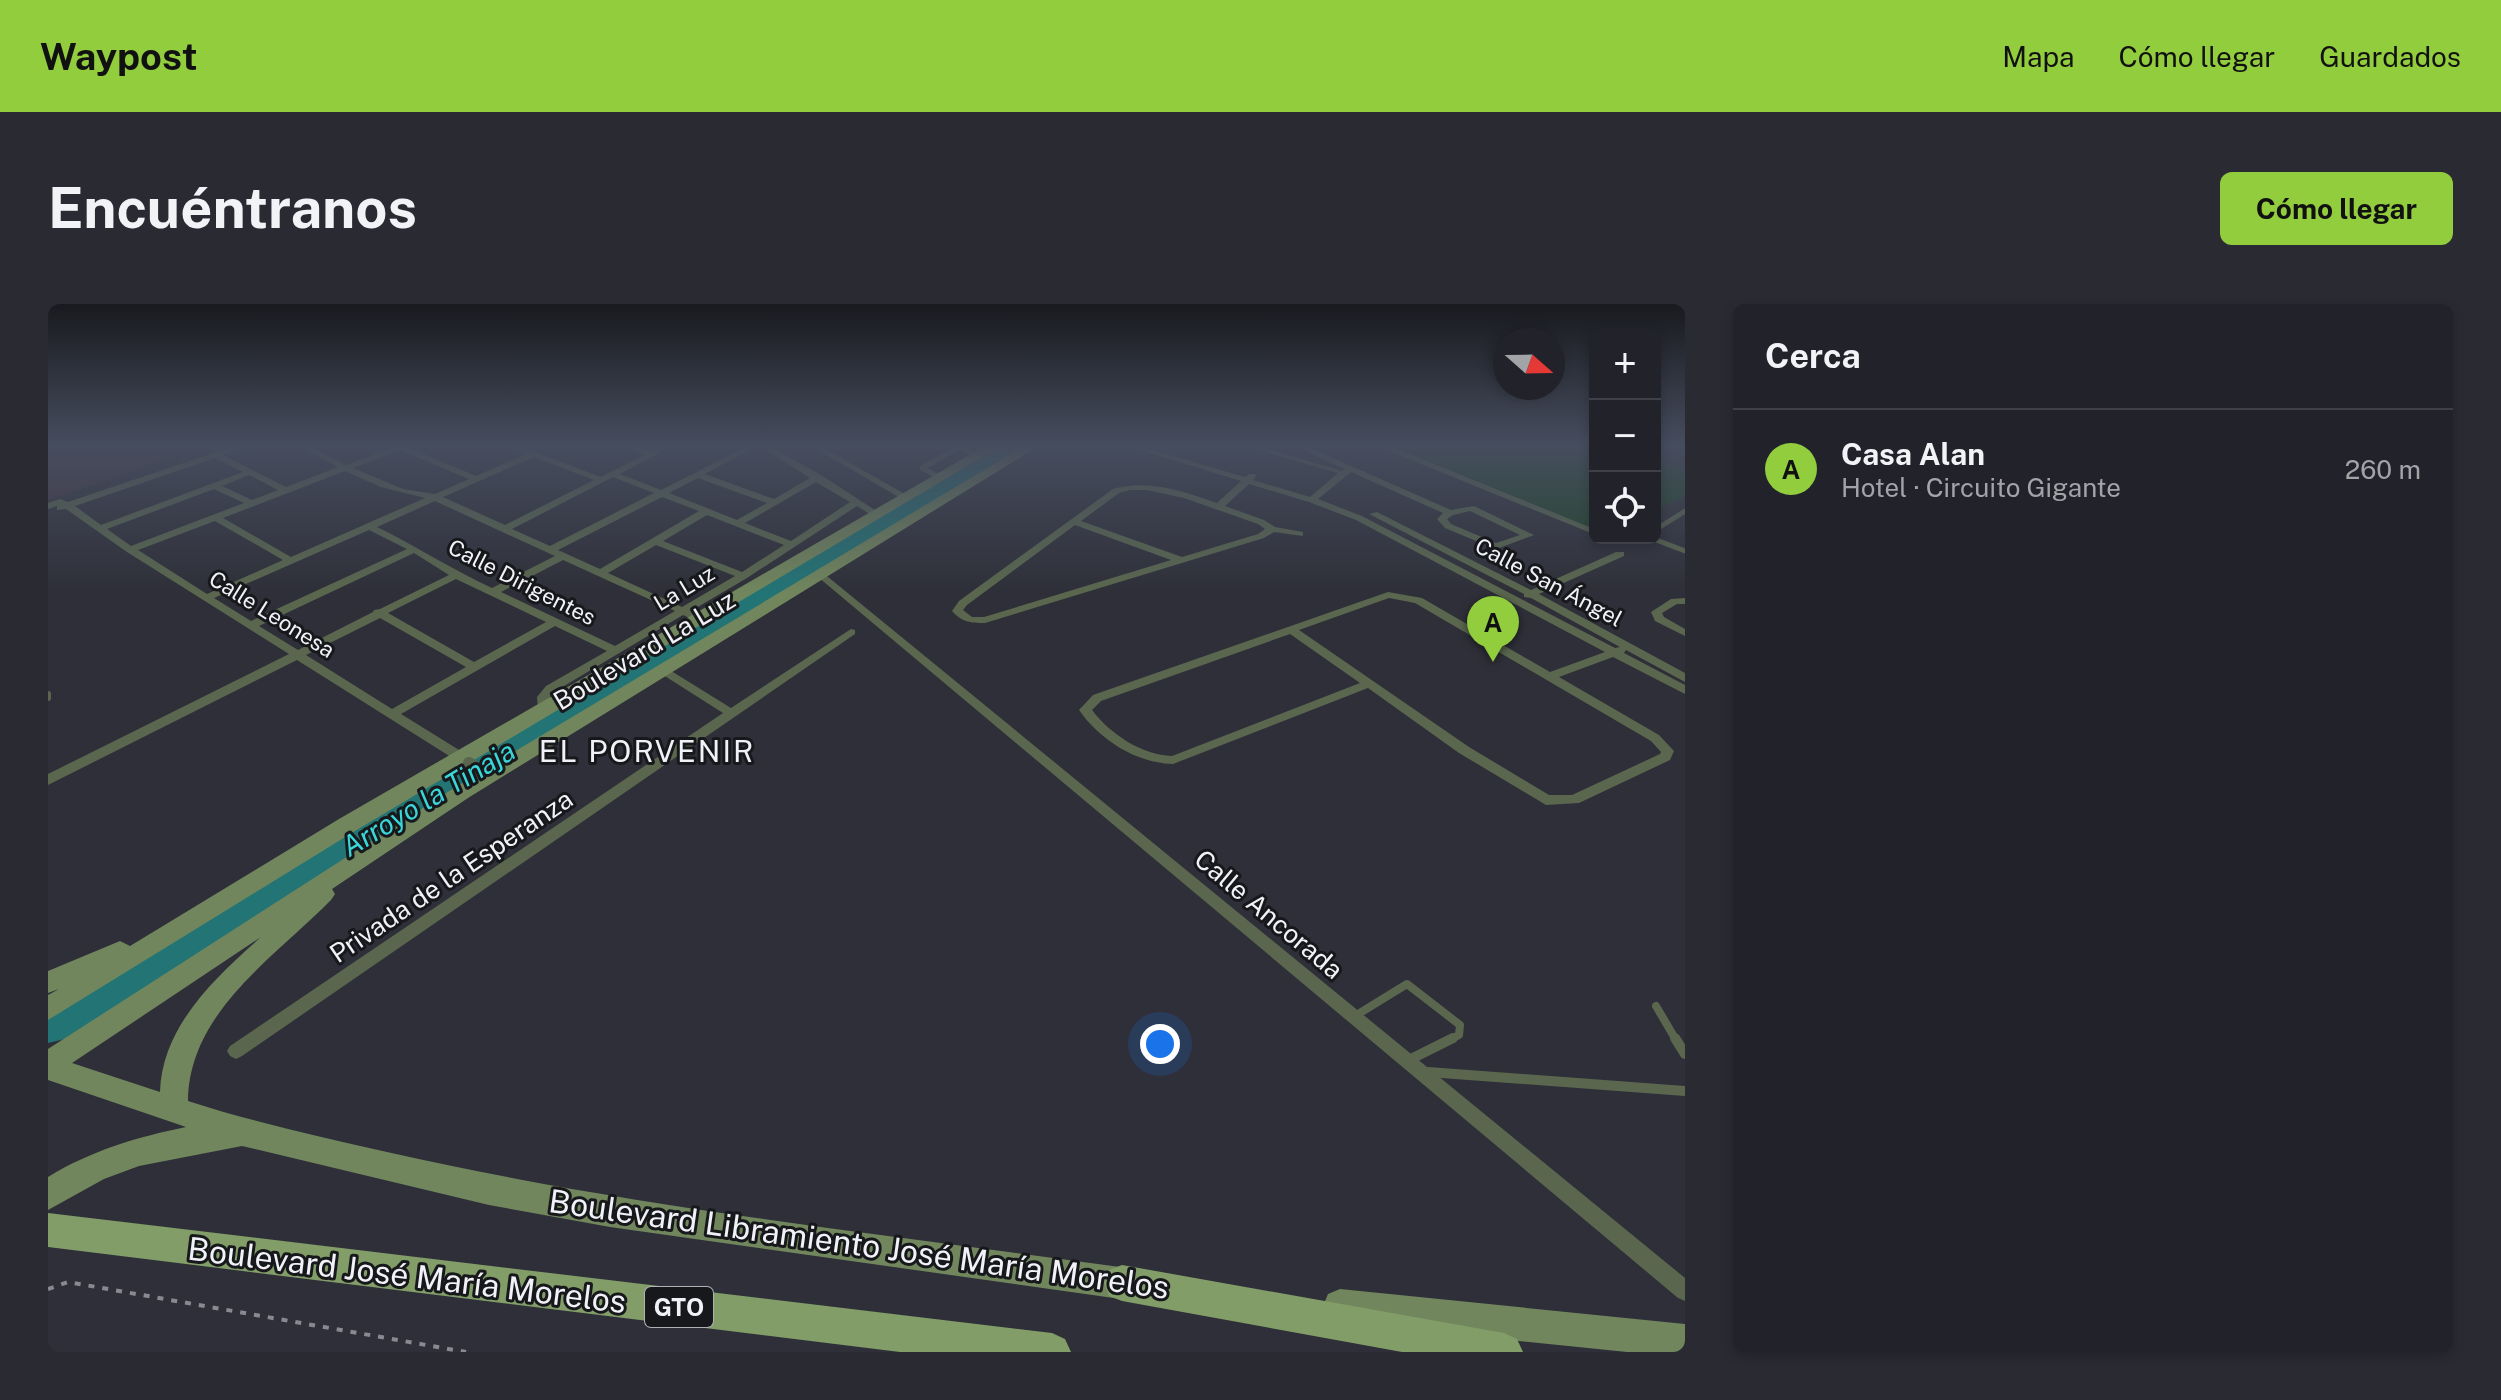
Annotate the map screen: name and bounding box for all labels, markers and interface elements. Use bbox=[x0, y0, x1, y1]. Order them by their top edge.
text: Waypost bbox=[40, 34, 198, 79]
text: Mapa bbox=[2002, 40, 2074, 73]
text: Cómo llegar bbox=[2118, 40, 2275, 73]
text: Guardados bbox=[2319, 40, 2461, 73]
button: Cómo llegar bbox=[2220, 172, 2453, 245]
text: Encuéntranos bbox=[48, 175, 417, 241]
north arrow bbox=[1493, 328, 1565, 400]
map controls bbox=[1589, 328, 1661, 544]
button: + bbox=[1589, 328, 1661, 400]
text: Cerca bbox=[1765, 336, 1861, 376]
button: − bbox=[1589, 400, 1661, 472]
text: Casa Alan bbox=[1841, 436, 1985, 472]
text: A bbox=[1782, 454, 1800, 485]
text: 260 m bbox=[2345, 454, 2421, 485]
button: locate bbox=[1589, 472, 1661, 544]
text: Hotel · Circuito Gigante bbox=[1841, 472, 2121, 503]
street label: Calle San Ángel bbox=[1471, 532, 1627, 632]
street label: Calle Dirigentes bbox=[444, 534, 600, 630]
street label: La Luz bbox=[649, 560, 719, 616]
street label: Calle Leonesa bbox=[205, 565, 339, 663]
street label: Boulevard La Luz bbox=[548, 584, 740, 716]
pin: A bbox=[1467, 596, 1519, 662]
water label: Arroyo la Tinaja bbox=[335, 733, 521, 863]
district label: EL PORVENIR bbox=[539, 733, 755, 769]
street label: Privada de la Esperanza bbox=[324, 783, 578, 969]
street label: Calle Ancorada bbox=[1189, 843, 1349, 985]
your location bbox=[1140, 1024, 1180, 1064]
street label: Boulevard Libramiento José María Morelos bbox=[547, 1182, 1171, 1306]
street label: Boulevard José María Morelos bbox=[186, 1230, 628, 1320]
road number: GTO bbox=[645, 1287, 713, 1327]

